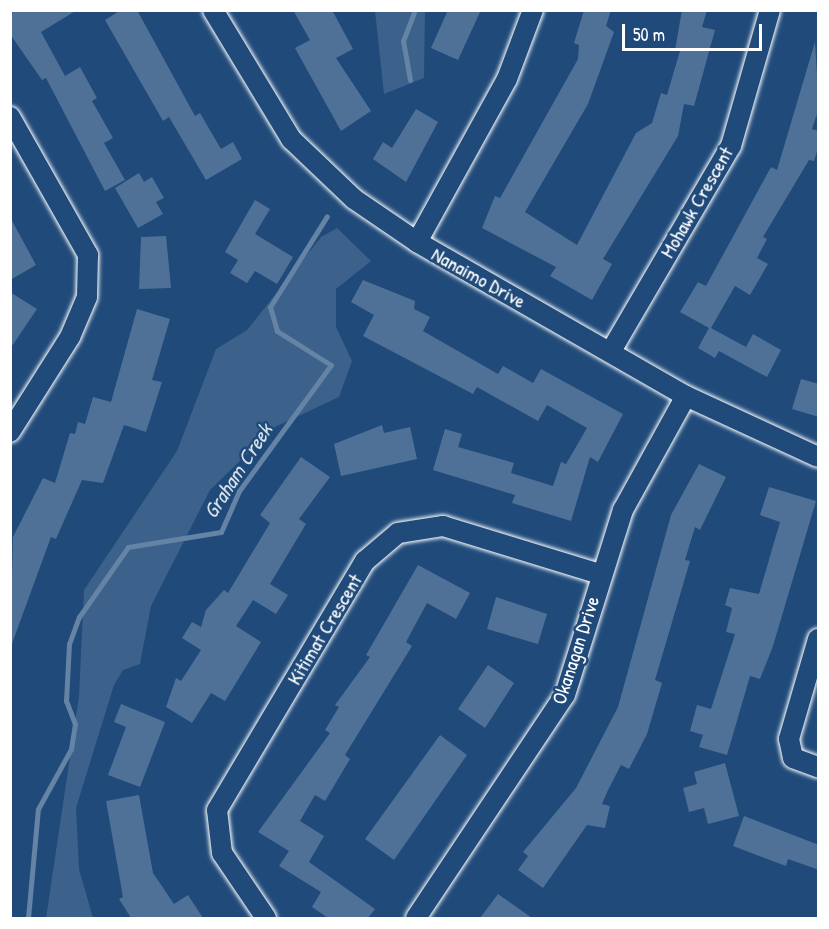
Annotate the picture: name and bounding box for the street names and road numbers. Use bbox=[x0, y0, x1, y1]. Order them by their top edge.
street label: Mohawk Crescent bbox=[655, 142, 737, 262]
street label: Nanaimo Drive bbox=[428, 241, 530, 313]
street label: Kitimat Crescent bbox=[281, 569, 367, 689]
street label: Okanagan Drive bbox=[546, 593, 604, 707]

